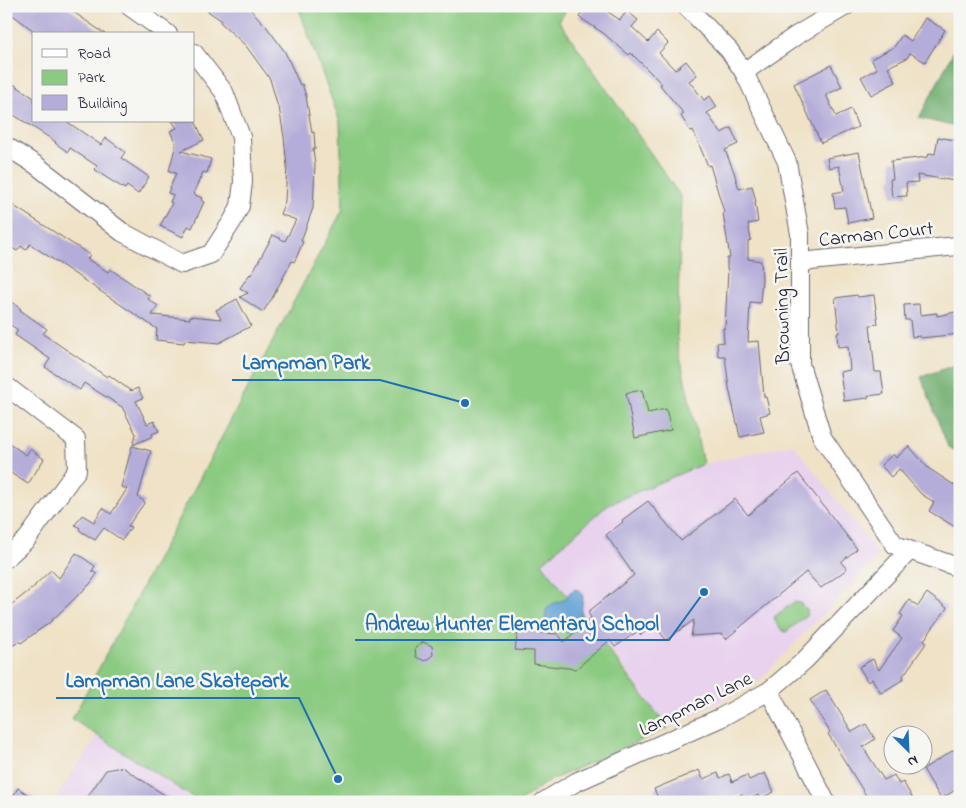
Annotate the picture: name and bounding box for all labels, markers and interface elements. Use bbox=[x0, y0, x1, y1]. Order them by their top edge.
legend bbox=[32, 32, 195, 122]
text: Road bbox=[78, 43, 111, 65]
text: Park bbox=[78, 67, 106, 89]
text: Building bbox=[77, 93, 127, 116]
street label: Carman Court bbox=[818, 215, 935, 256]
street label: Browning Trail bbox=[768, 248, 800, 365]
callout: Lampman Park bbox=[232, 344, 380, 380]
text: Lampman Park bbox=[242, 349, 371, 379]
callout: Andrew Hunter Elementary School bbox=[355, 604, 669, 640]
text: Andrew Hunter Elementary School bbox=[365, 610, 659, 642]
callout: Lampman Lane Skatepark bbox=[56, 662, 299, 698]
street label: Lampman Lane bbox=[635, 665, 758, 745]
text: Lampman Lane Skatepark bbox=[65, 667, 289, 697]
north arrow bbox=[884, 726, 934, 776]
text: N bbox=[904, 749, 921, 772]

